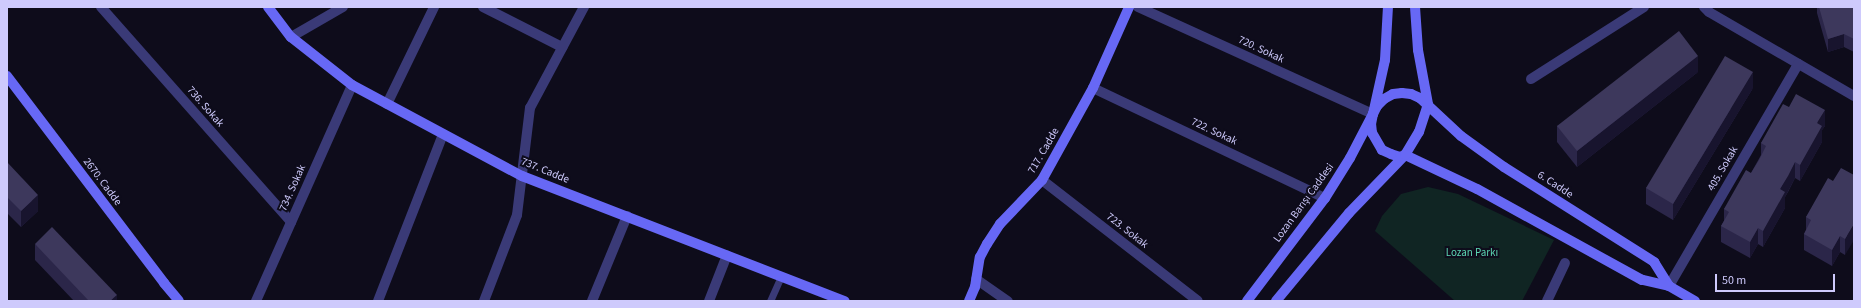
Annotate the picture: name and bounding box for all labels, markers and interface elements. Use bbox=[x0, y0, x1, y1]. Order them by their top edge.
street label: 720. Sokak bbox=[1236, 34, 1286, 66]
street label: 736. Sokak bbox=[184, 84, 226, 130]
street label: 722. Sokak bbox=[1189, 116, 1239, 148]
street label: 717. Cadde bbox=[1026, 126, 1062, 176]
street label: 405. Sokak bbox=[1705, 144, 1741, 194]
street label: 737. Cadde bbox=[519, 155, 571, 187]
street label: 2670. Cadde bbox=[80, 156, 124, 208]
street label: Lozan Barışı Caddesi bbox=[1271, 161, 1337, 245]
street label: 734. Sokak bbox=[277, 163, 309, 213]
street label: 6. Cadde bbox=[1535, 169, 1575, 201]
street label: 723. Sokak bbox=[1103, 211, 1151, 251]
park label: Lozan Parkı bbox=[1446, 246, 1498, 260]
scale bar bbox=[1717, 266, 1837, 292]
text: 50 m bbox=[1722, 272, 1746, 289]

